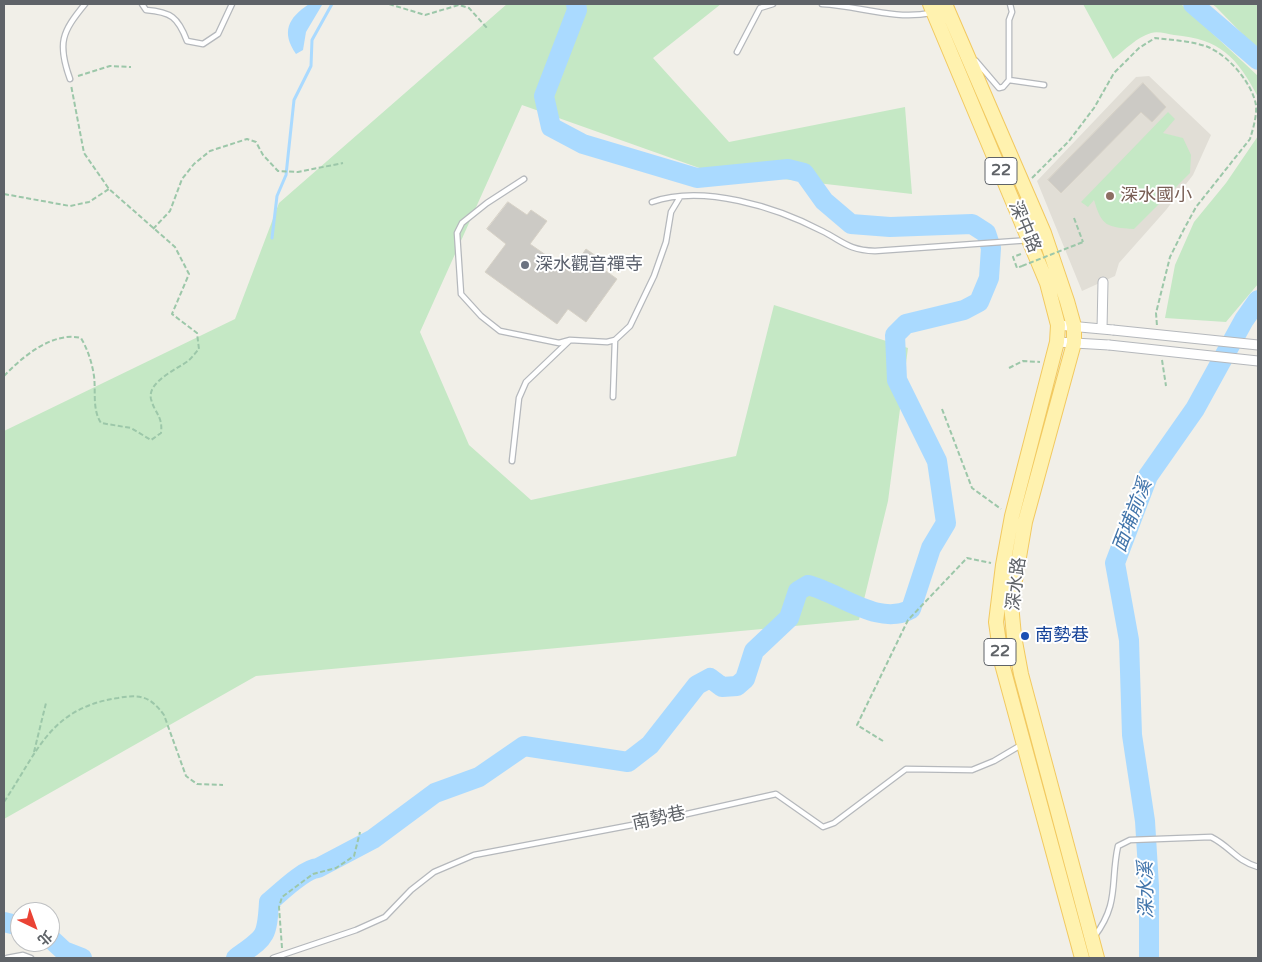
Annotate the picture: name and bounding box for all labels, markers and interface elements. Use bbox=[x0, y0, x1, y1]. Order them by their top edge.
road number: 22 bbox=[985, 158, 1017, 185]
place label: 深水國小 bbox=[1120, 185, 1192, 207]
marker: 深水國小 bbox=[1104, 190, 1116, 202]
street label: 深中路 bbox=[1004, 198, 1044, 256]
place label: 深水觀音禪寺 bbox=[535, 254, 643, 276]
marker: 深水觀音禪寺 bbox=[519, 259, 531, 271]
water label: 面埔前溪 bbox=[1109, 476, 1157, 556]
street label: 深水路 bbox=[1003, 556, 1031, 612]
place label: 南勢巷 bbox=[1035, 625, 1089, 647]
marker: 南勢巷 bbox=[1019, 630, 1031, 642]
road number: 22 bbox=[984, 638, 1016, 666]
street label: 南勢巷 bbox=[630, 803, 688, 835]
water label: 深水溪 bbox=[1135, 861, 1159, 919]
north arrow bbox=[10, 902, 60, 952]
text: 北 bbox=[34, 927, 56, 949]

